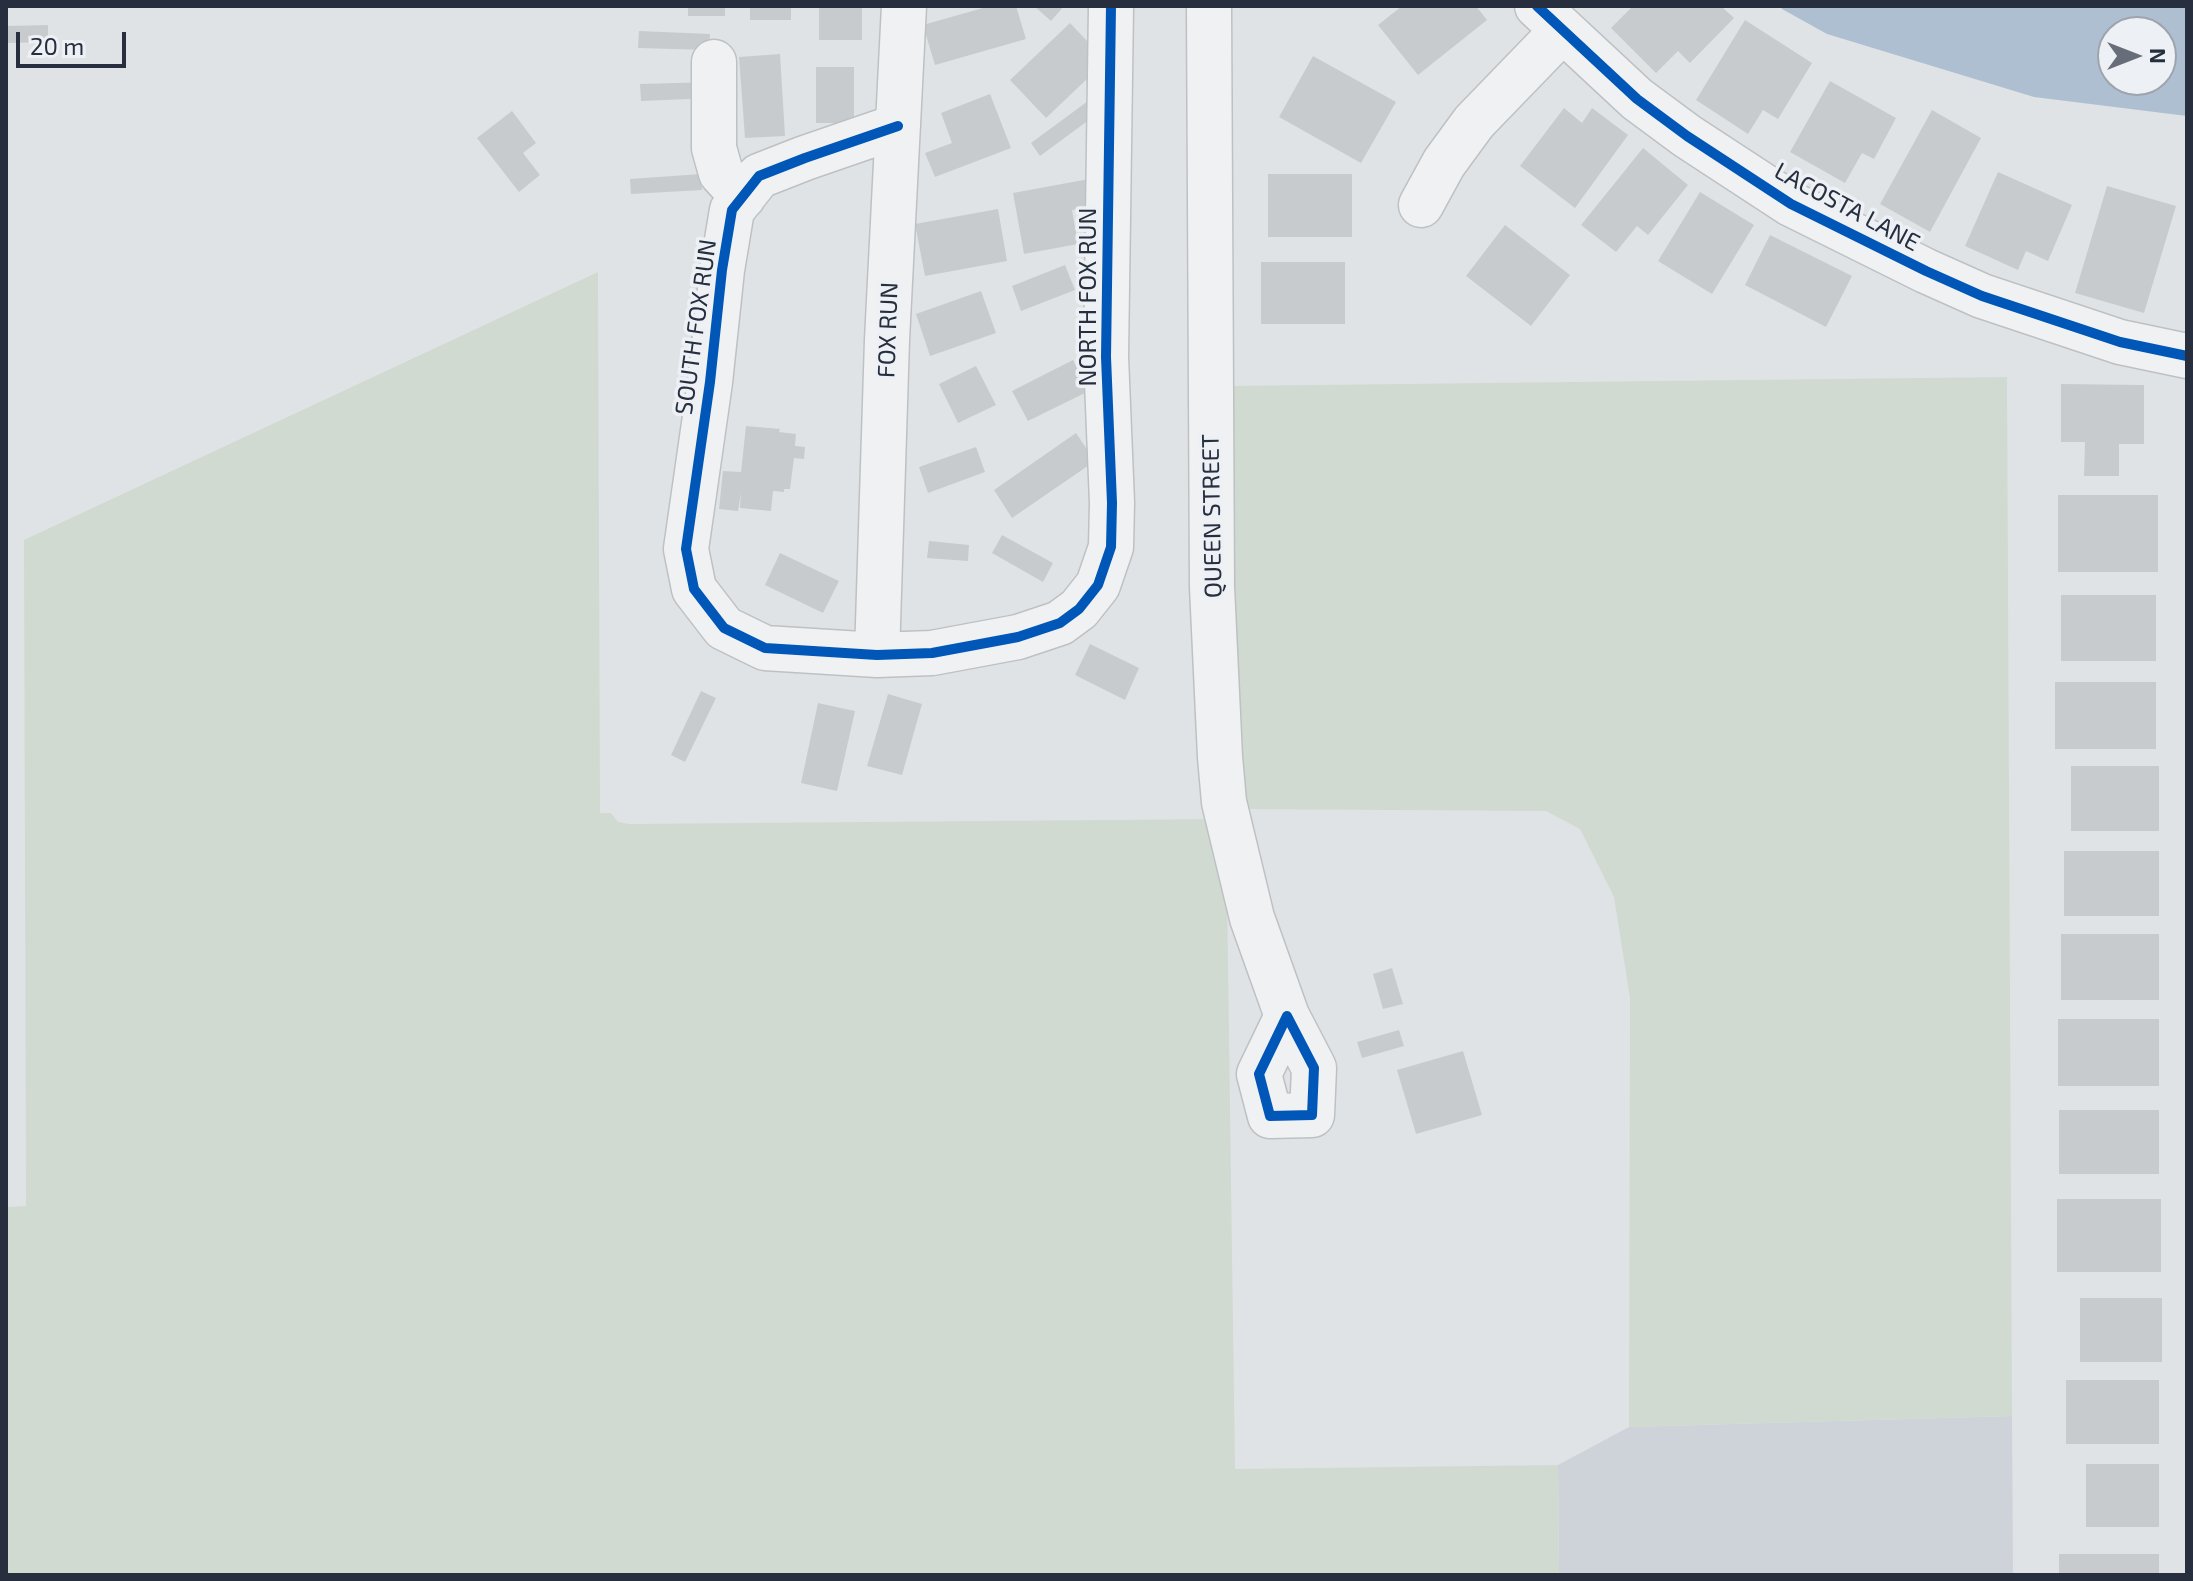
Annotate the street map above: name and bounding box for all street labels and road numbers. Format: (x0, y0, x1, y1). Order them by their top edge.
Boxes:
street label: LACOSTA LANE (1769, 157, 1925, 257)
street label: NORTH FOX RUN (1074, 208, 1102, 386)
street label: SOUTH FOX RUN (669, 237, 723, 417)
street label: FOX RUN (872, 281, 904, 379)
street label: QUEEN STREET (1196, 434, 1228, 598)

